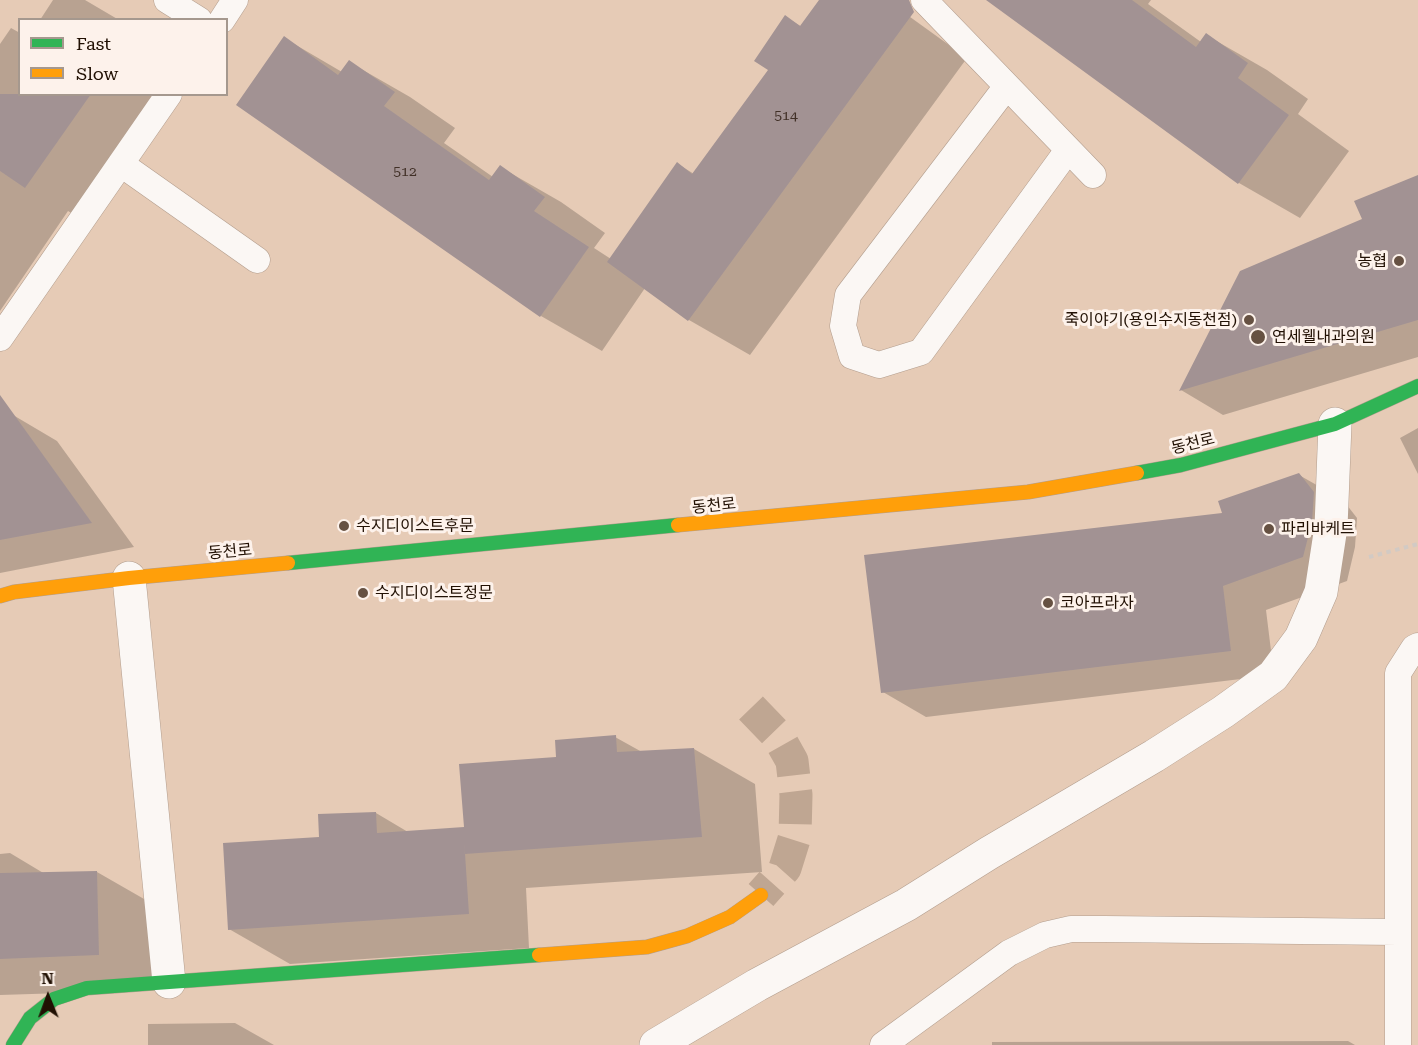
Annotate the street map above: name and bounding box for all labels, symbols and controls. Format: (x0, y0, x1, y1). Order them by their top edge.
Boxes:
legend (18, 18, 228, 96)
text: Fast (76, 33, 111, 54)
text: Slow (76, 63, 118, 84)
house number: 514 (774, 108, 798, 124)
house number: 512 (393, 164, 417, 180)
place label: 농협 (1358, 251, 1387, 271)
marker: 농협 (1392, 254, 1406, 268)
place label: 죽이야기(용인수지동천점) (1065, 310, 1237, 330)
marker: 죽이야기(용인수지동천점) (1242, 313, 1256, 327)
place label: 연세웰내과의원 (1272, 327, 1375, 347)
marker: 연세웰내과의원 (1249, 328, 1267, 346)
street label: 동천로 (1169, 429, 1217, 459)
street label: 동천로 (691, 494, 737, 518)
place label: 수지디이스트후문 (356, 516, 474, 536)
marker: 수지디이스트후문 (337, 519, 351, 533)
place label: 파리바케트 (1281, 519, 1355, 539)
marker: 파리바케트 (1262, 522, 1276, 536)
street label: 동천로 (207, 541, 253, 563)
place label: 수지디이스트정문 (375, 583, 493, 603)
marker: 수지디이스트정문 (356, 586, 370, 600)
place label: 코아프라자 (1060, 593, 1134, 613)
marker: 코아프라자 (1041, 596, 1055, 610)
north arrow (18, 967, 78, 1027)
text: N (41, 969, 54, 988)

